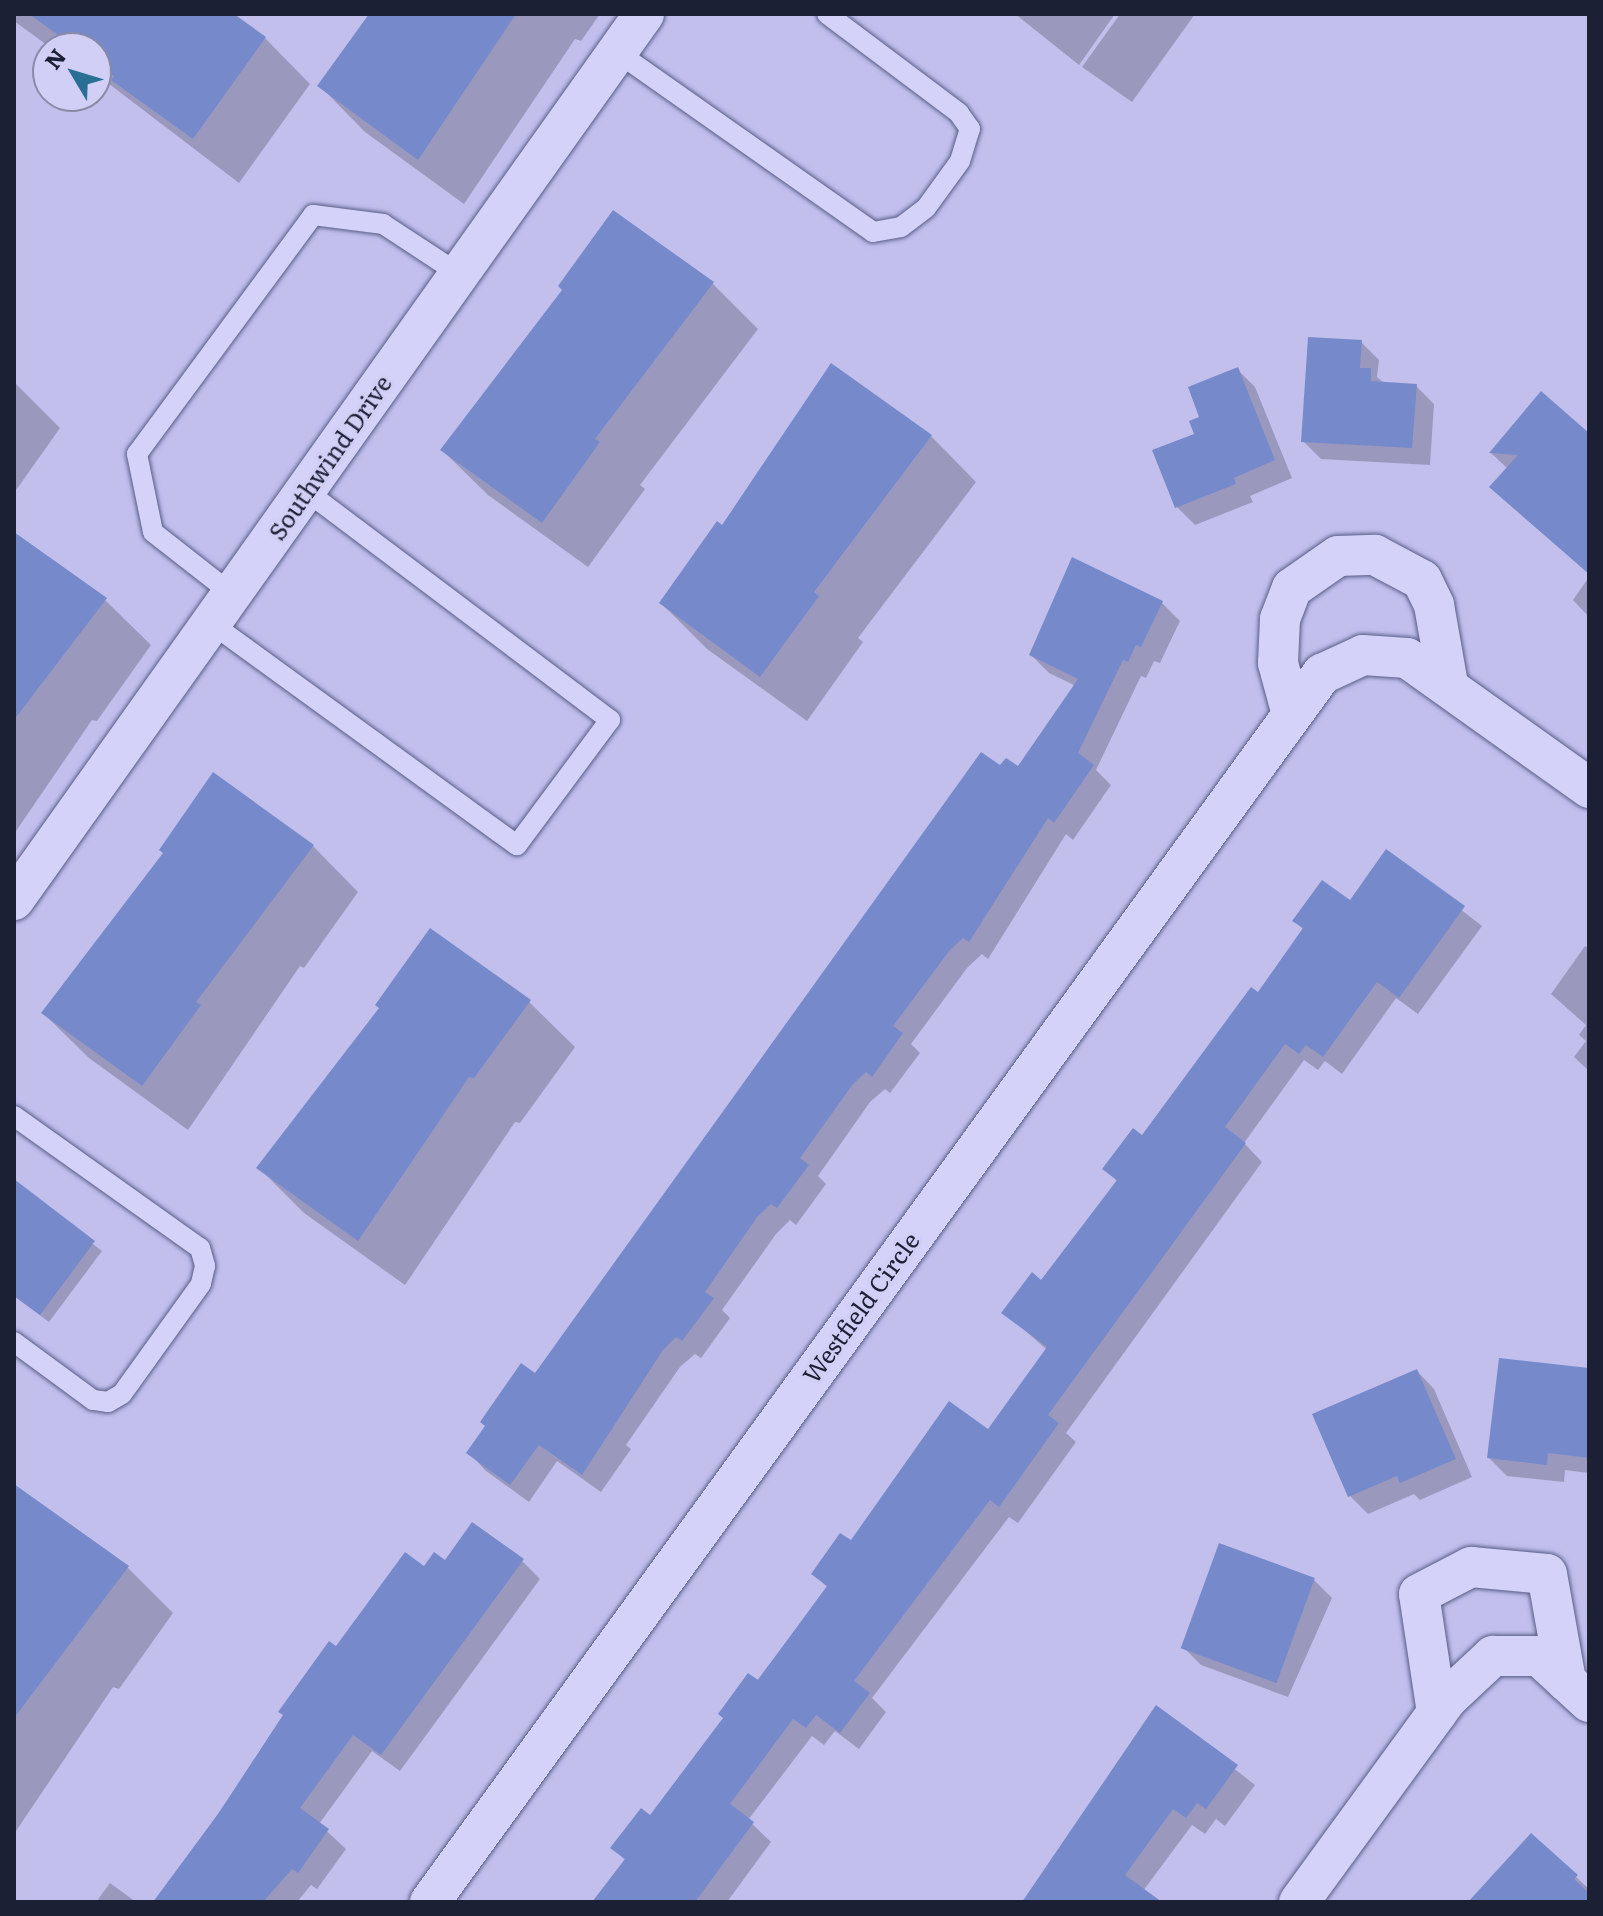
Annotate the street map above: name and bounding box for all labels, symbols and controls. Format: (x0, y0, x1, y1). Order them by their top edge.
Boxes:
north arrow (32, 32, 112, 112)
text: N (36, 41, 73, 76)
street label: Southwind Drive (261, 369, 397, 545)
street label: Westfield Circle (796, 1226, 924, 1388)

